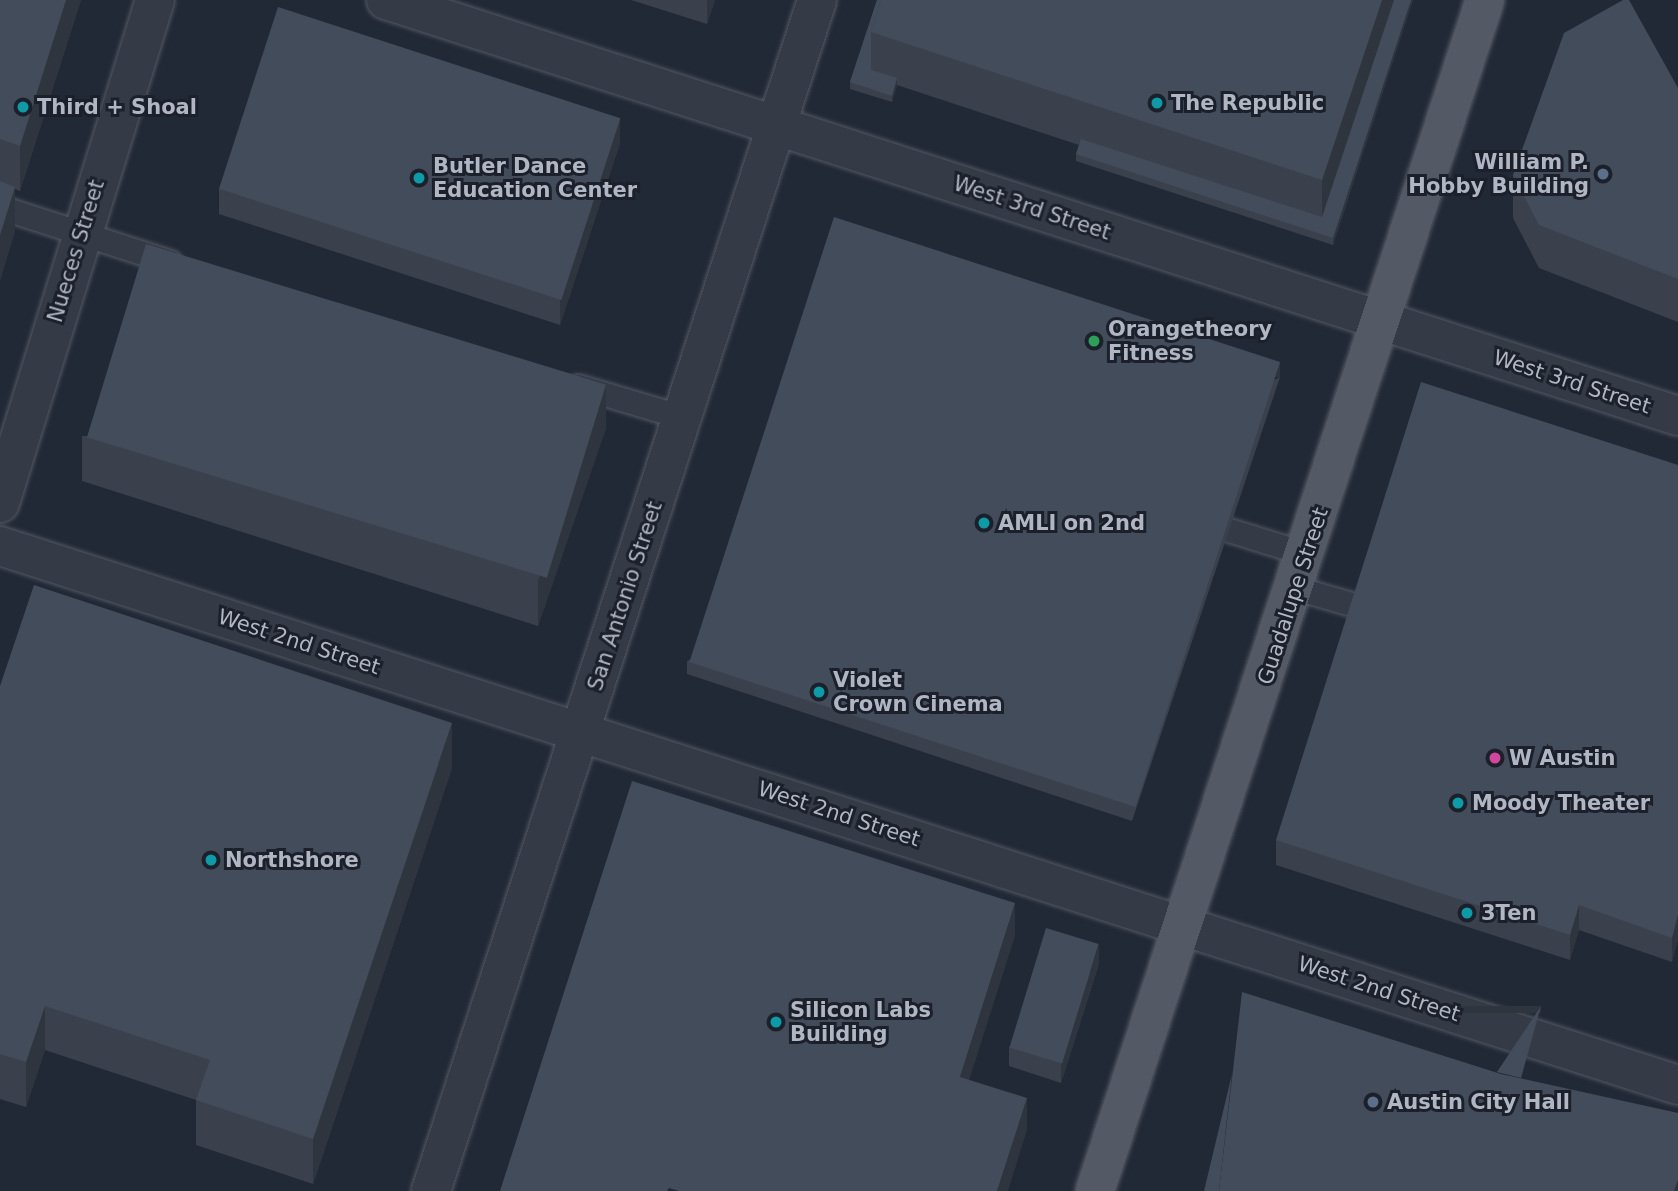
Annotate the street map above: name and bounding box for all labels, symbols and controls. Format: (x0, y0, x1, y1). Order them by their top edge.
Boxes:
place label: The Republic (1171, 90, 1324, 116)
place label: Third + Shoal (37, 94, 197, 120)
marker: The Republic (1149, 95, 1165, 111)
marker: Third + Shoal (15, 99, 31, 115)
place label: William P. Hobby Building (1408, 149, 1589, 199)
place label: Butler Dance Education Center (433, 153, 637, 203)
marker: William P. Hobby Building (1595, 166, 1611, 182)
marker: Butler Dance Education Center (411, 170, 427, 186)
street label: West 3rd Street (950, 171, 1114, 245)
street label: Nueces Street (42, 177, 110, 325)
place label: Orangetheory Fitness (1108, 316, 1272, 366)
marker: Orangetheory Fitness (1086, 333, 1102, 349)
street label: West 3rd Street (1490, 345, 1654, 419)
street label: San Antonio Street (583, 498, 667, 694)
street label: Guadalupe Street (1253, 504, 1333, 688)
place label: AMLI on 2nd (998, 510, 1145, 536)
marker: AMLI on 2nd (976, 515, 992, 531)
street label: West 2nd Street (215, 604, 383, 680)
place label: Violet Crown Cinema (833, 667, 1003, 717)
marker: Violet Crown Cinema (811, 684, 827, 700)
place label: W Austin (1509, 745, 1615, 771)
marker: W Austin (1487, 750, 1503, 766)
street label: West 2nd Street (755, 776, 923, 852)
place label: Moody Theater (1472, 790, 1650, 816)
marker: Moody Theater (1450, 795, 1466, 811)
place label: Northshore (225, 847, 359, 873)
marker: Northshore (203, 852, 219, 868)
place label: 3Ten (1481, 900, 1536, 926)
marker: 3Ten (1459, 905, 1475, 921)
street label: West 2nd Street (1295, 951, 1463, 1027)
place label: Silicon Labs Building (790, 997, 931, 1047)
marker: Silicon Labs Building (768, 1014, 784, 1030)
place label: Austin City Hall (1387, 1089, 1570, 1115)
marker: Austin City Hall (1365, 1094, 1381, 1110)

